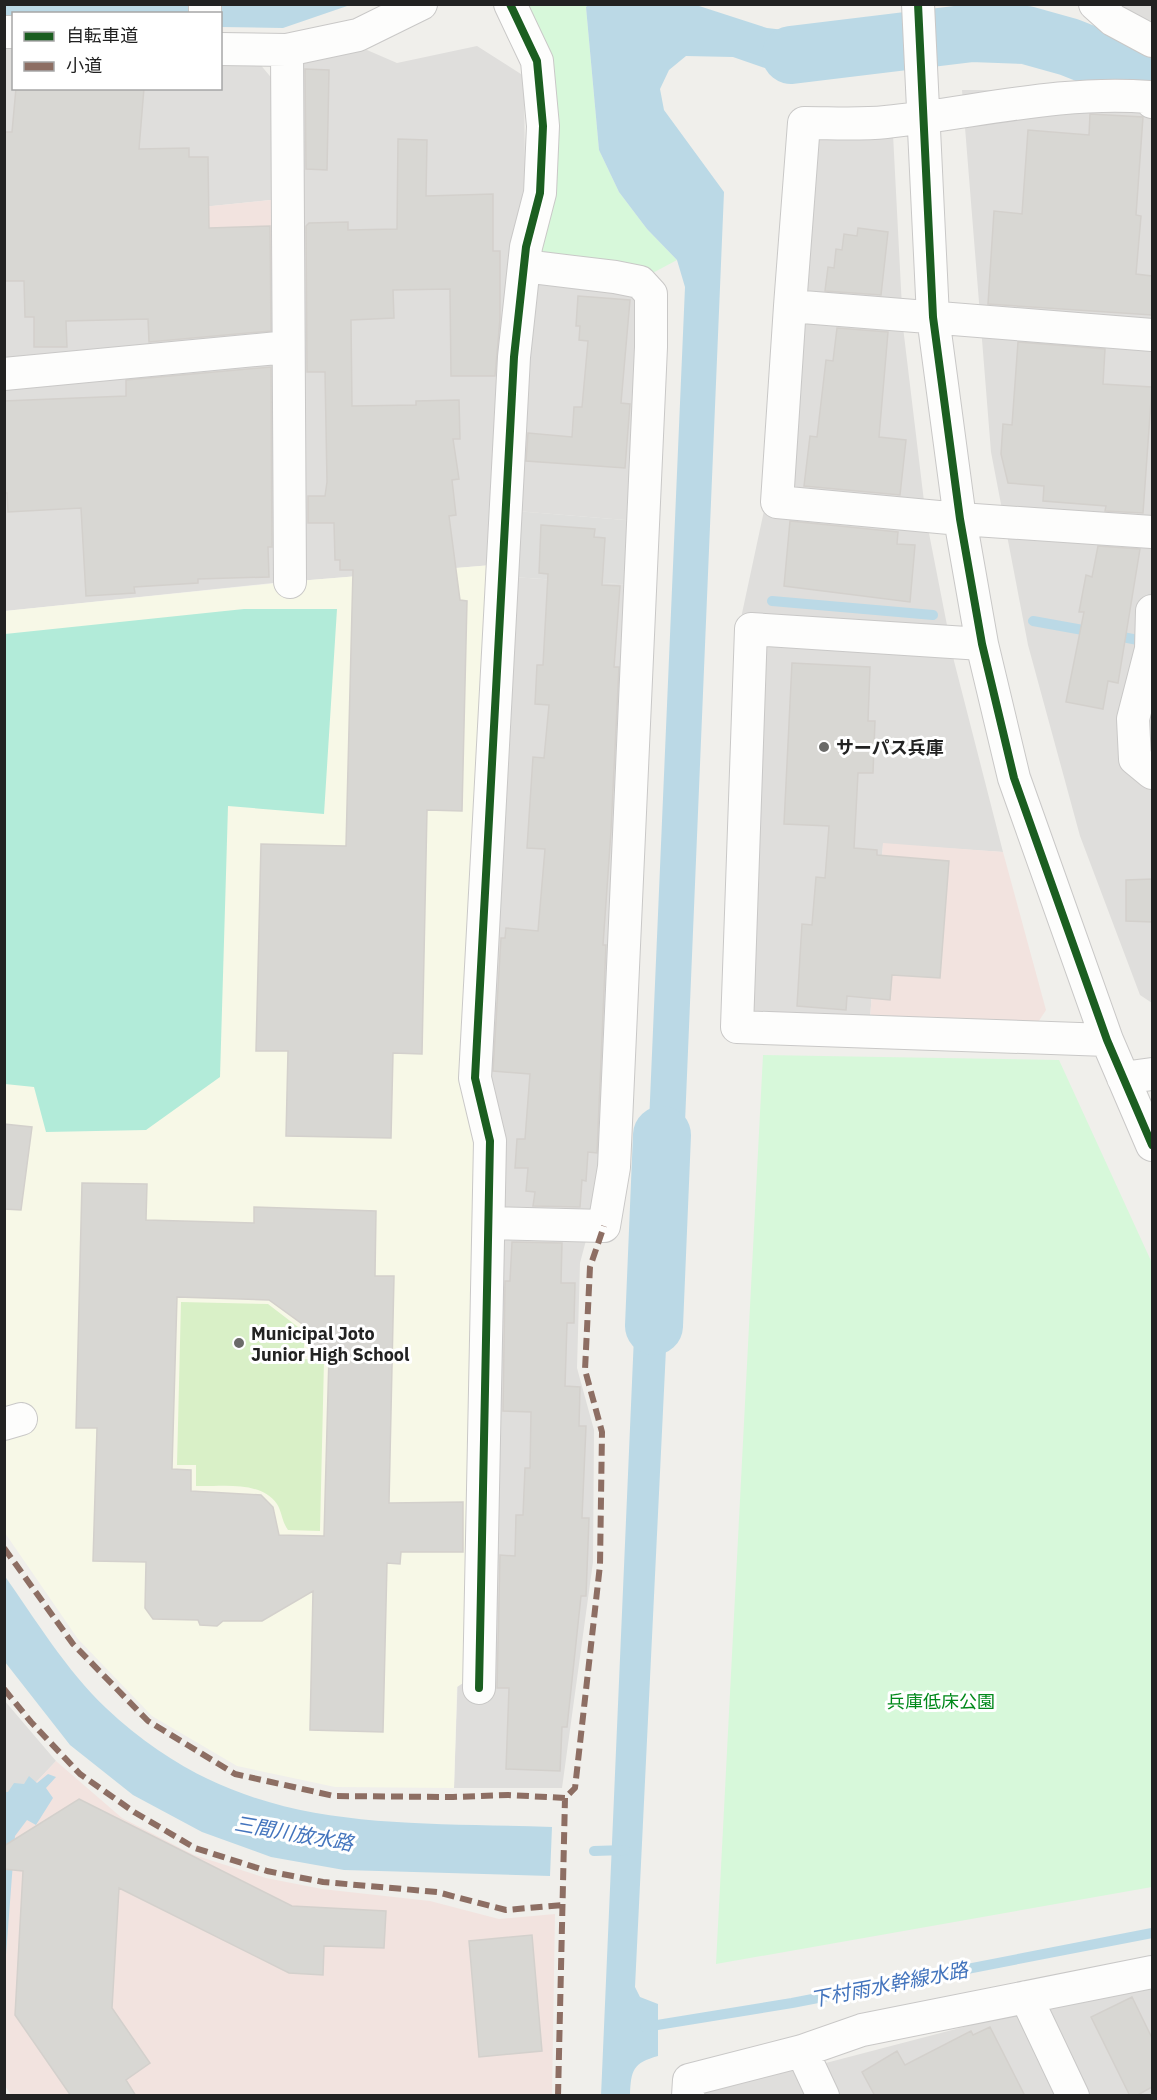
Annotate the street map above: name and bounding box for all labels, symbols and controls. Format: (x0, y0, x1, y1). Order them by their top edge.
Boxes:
legend (12, 12, 222, 90)
text: 自転車道 (66, 24, 138, 47)
text: 小道 (66, 54, 102, 77)
place label: サーパス兵庫 (836, 736, 944, 759)
marker: サーパス兵庫 (817, 740, 831, 754)
place label: Municipal Joto Junior High School (251, 1322, 410, 1366)
marker: Municipal Joto Junior High School (232, 1336, 246, 1350)
park label: 兵庫低床公園 (887, 1690, 995, 1713)
water label: 三間川放水路 (233, 1809, 357, 1857)
water label: 下村雨水幹線水路 (808, 1955, 972, 2013)

